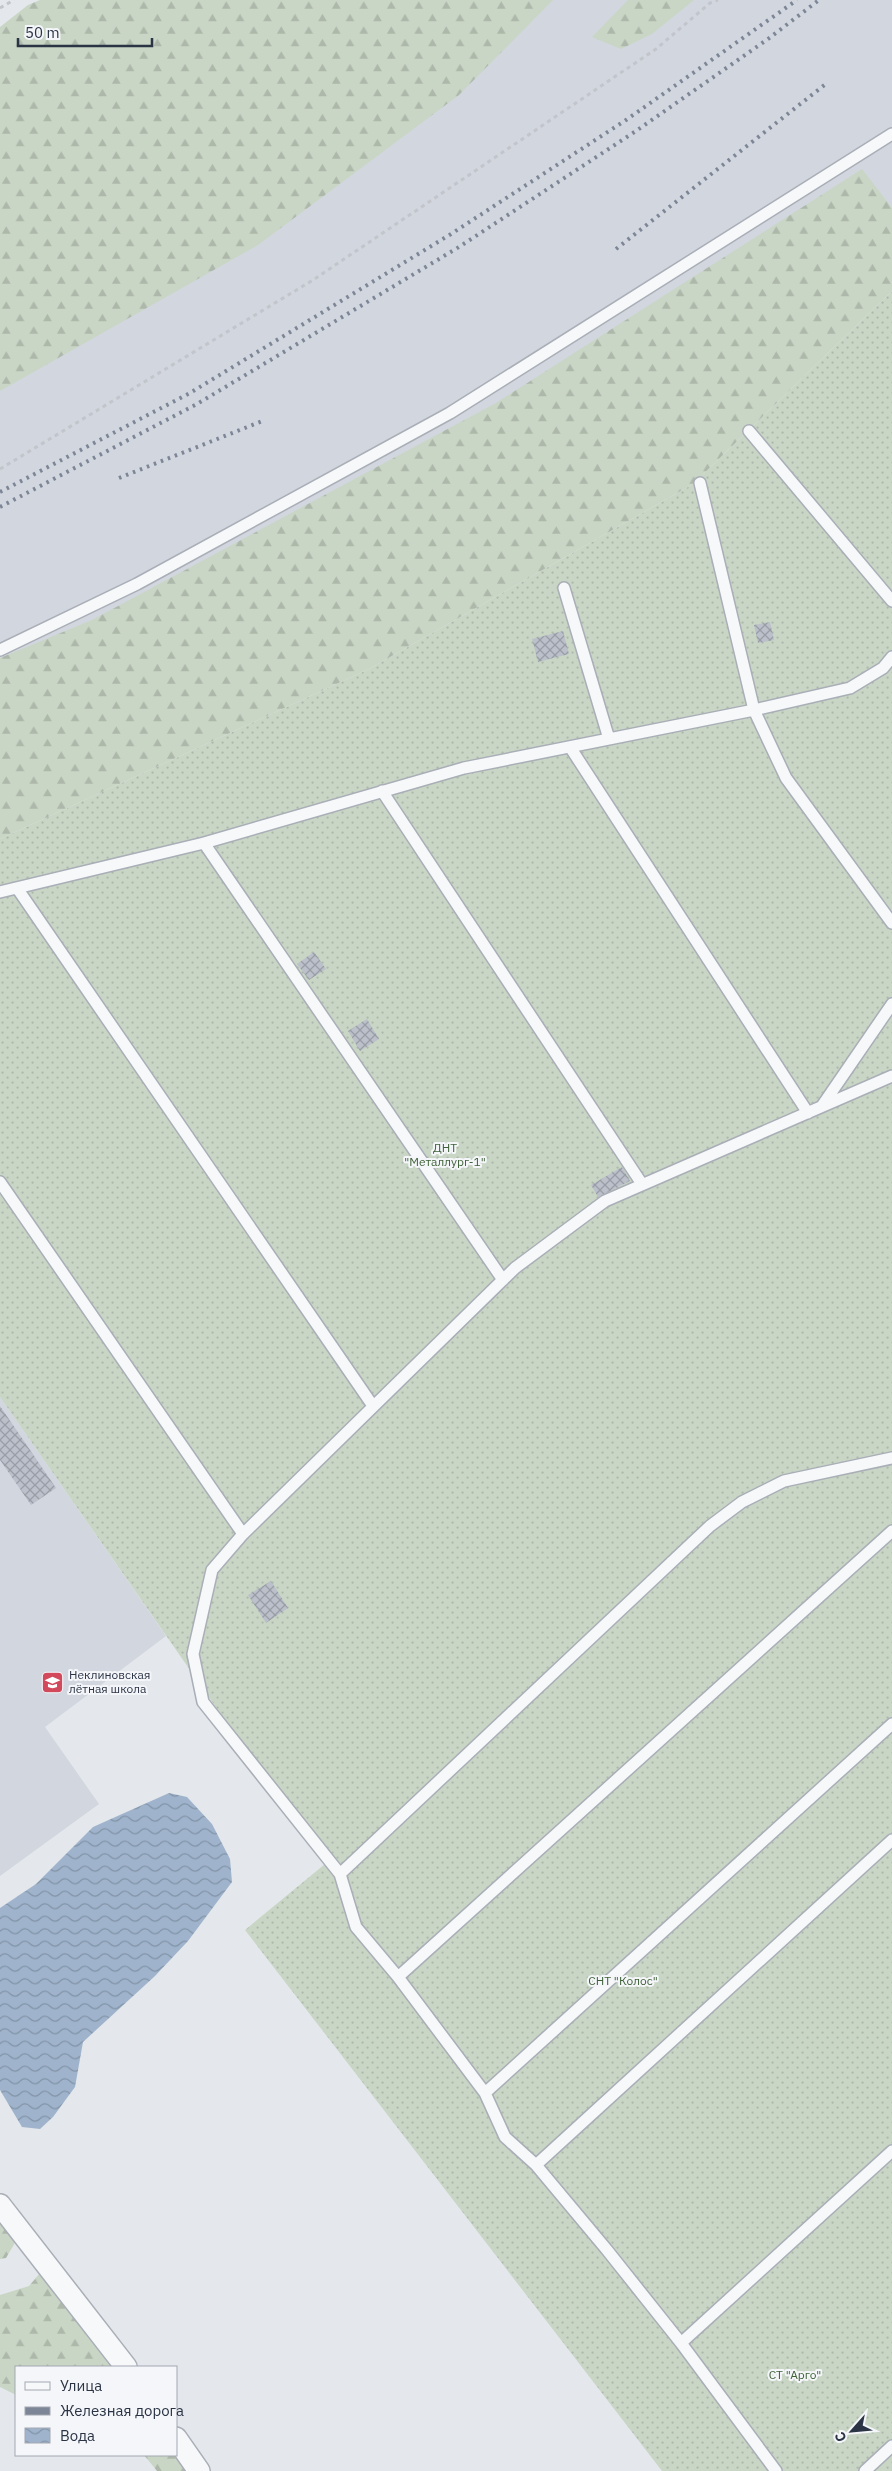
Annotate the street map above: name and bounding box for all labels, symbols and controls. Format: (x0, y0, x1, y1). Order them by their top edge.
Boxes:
scale bar (18, 15, 151, 47)
text: 50 m (25, 23, 60, 42)
park label: ДНТ "Металлург-1" (404, 1140, 486, 1169)
place label: Неклиновская лётная школа (69, 1667, 150, 1696)
school or university icon: Неклиновская лётная школа (41, 1670, 65, 1694)
park label: СНТ "Колос" (588, 1973, 658, 1988)
legend (15, 2366, 178, 2456)
park label: СТ "Арго" (769, 2367, 821, 2382)
text: Улица (60, 2376, 102, 2395)
text: Железная дорога (60, 2401, 184, 2420)
north arrow (827, 2406, 877, 2456)
text: Вода (60, 2426, 95, 2445)
text: С (830, 2429, 851, 2445)

